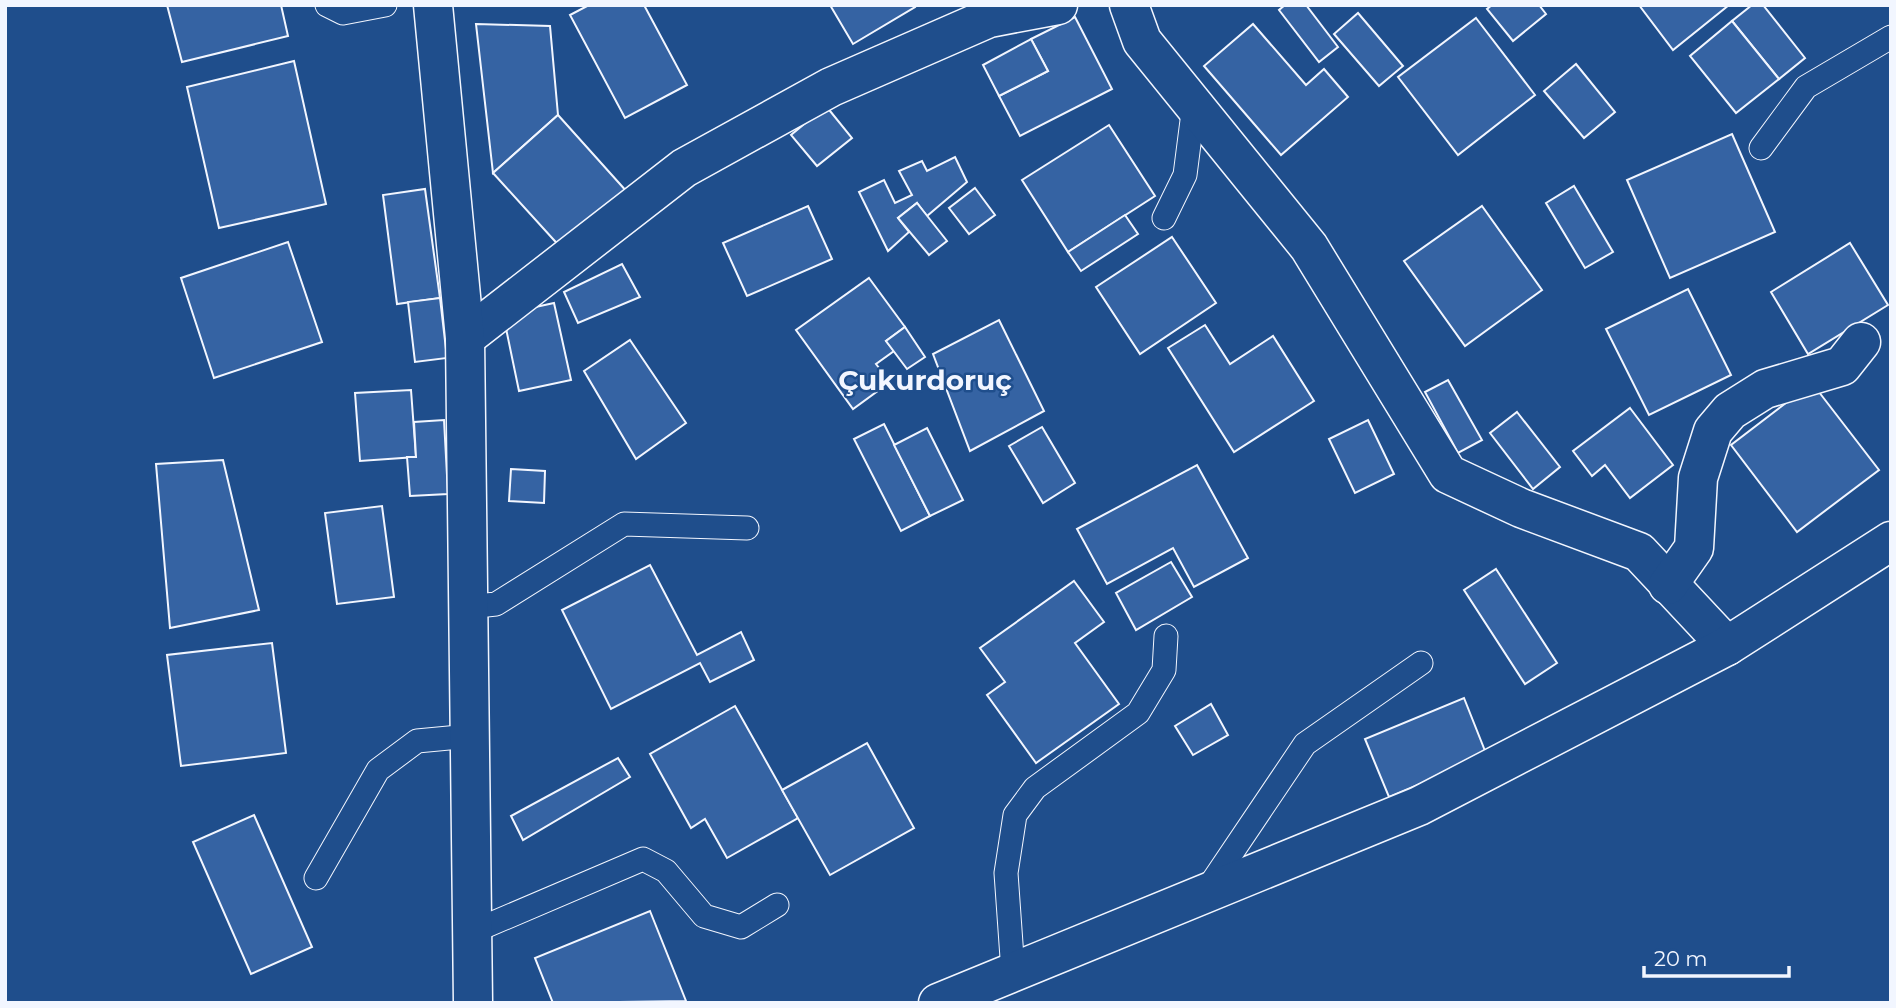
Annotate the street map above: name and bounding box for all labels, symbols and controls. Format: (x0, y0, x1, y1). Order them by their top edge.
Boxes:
district label: Çukurdoruç (838, 363, 1012, 397)
scale bar (1644, 934, 1789, 978)
text: 20 m (1654, 946, 1708, 971)

